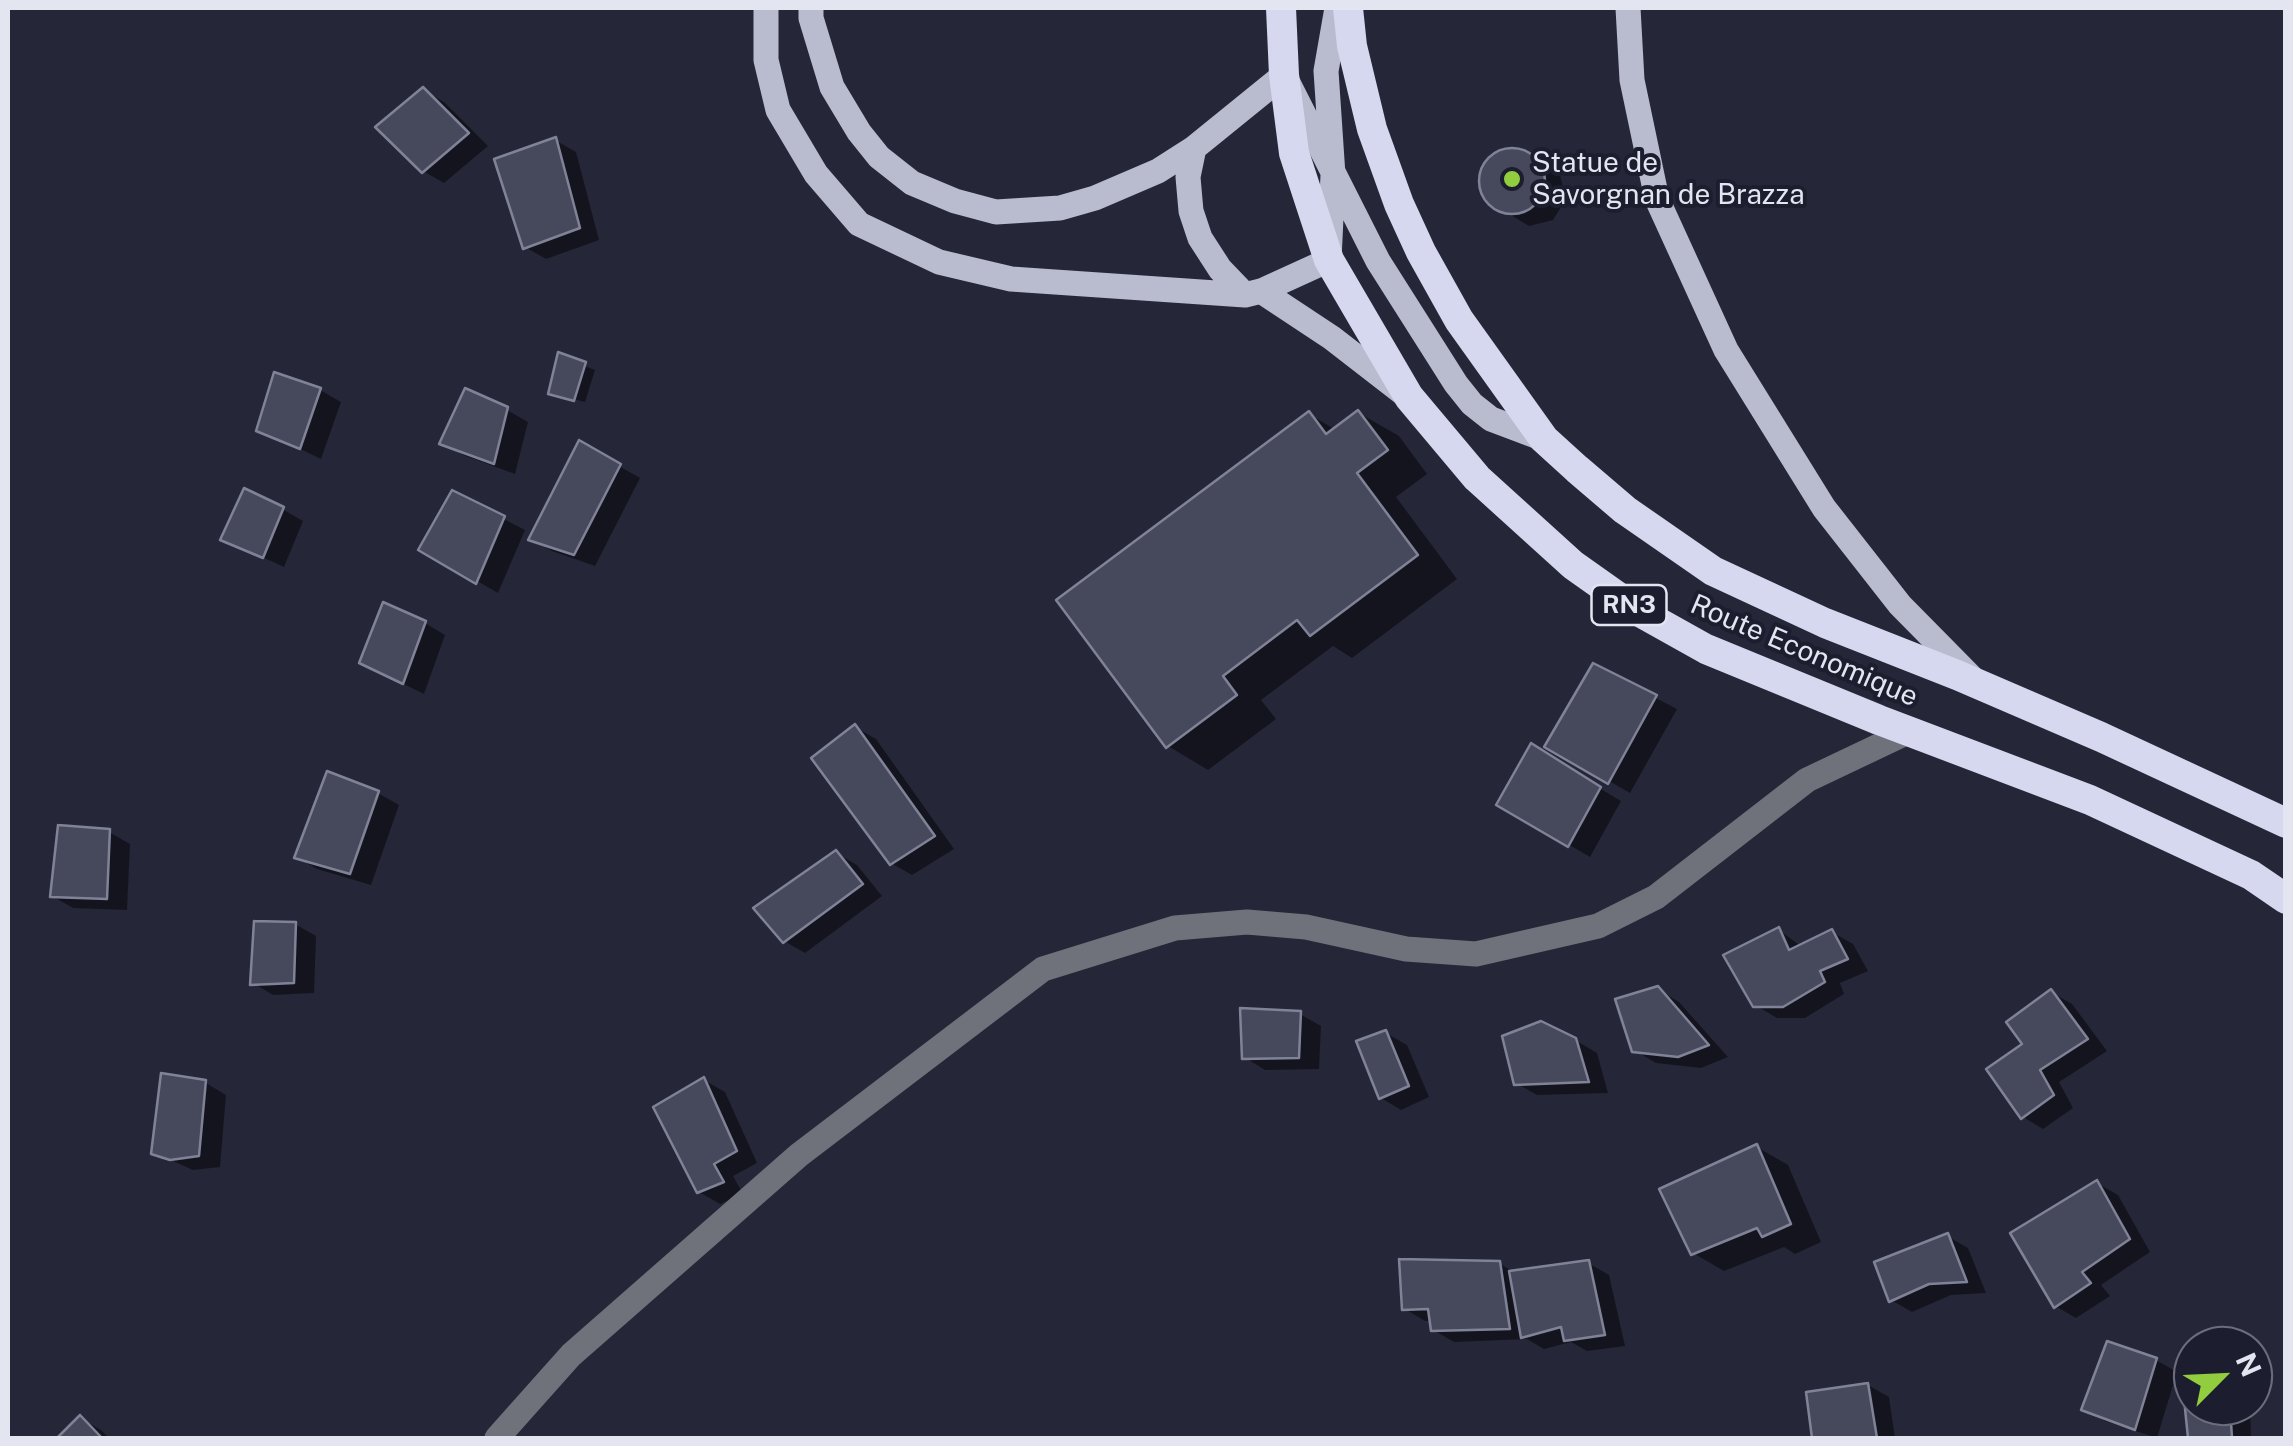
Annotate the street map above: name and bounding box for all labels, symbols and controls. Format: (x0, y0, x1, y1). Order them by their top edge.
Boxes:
place label: Statue de Savorgnan de Brazza (1532, 146, 1805, 212)
marker: Statue de Savorgnan de Brazza (1501, 168, 1523, 190)
road number: RN3 (1592, 585, 1666, 625)
street label: Route Economique (1685, 588, 1923, 714)
north arrow (2173, 1326, 2273, 1426)
text: N (2230, 1348, 2269, 1381)

